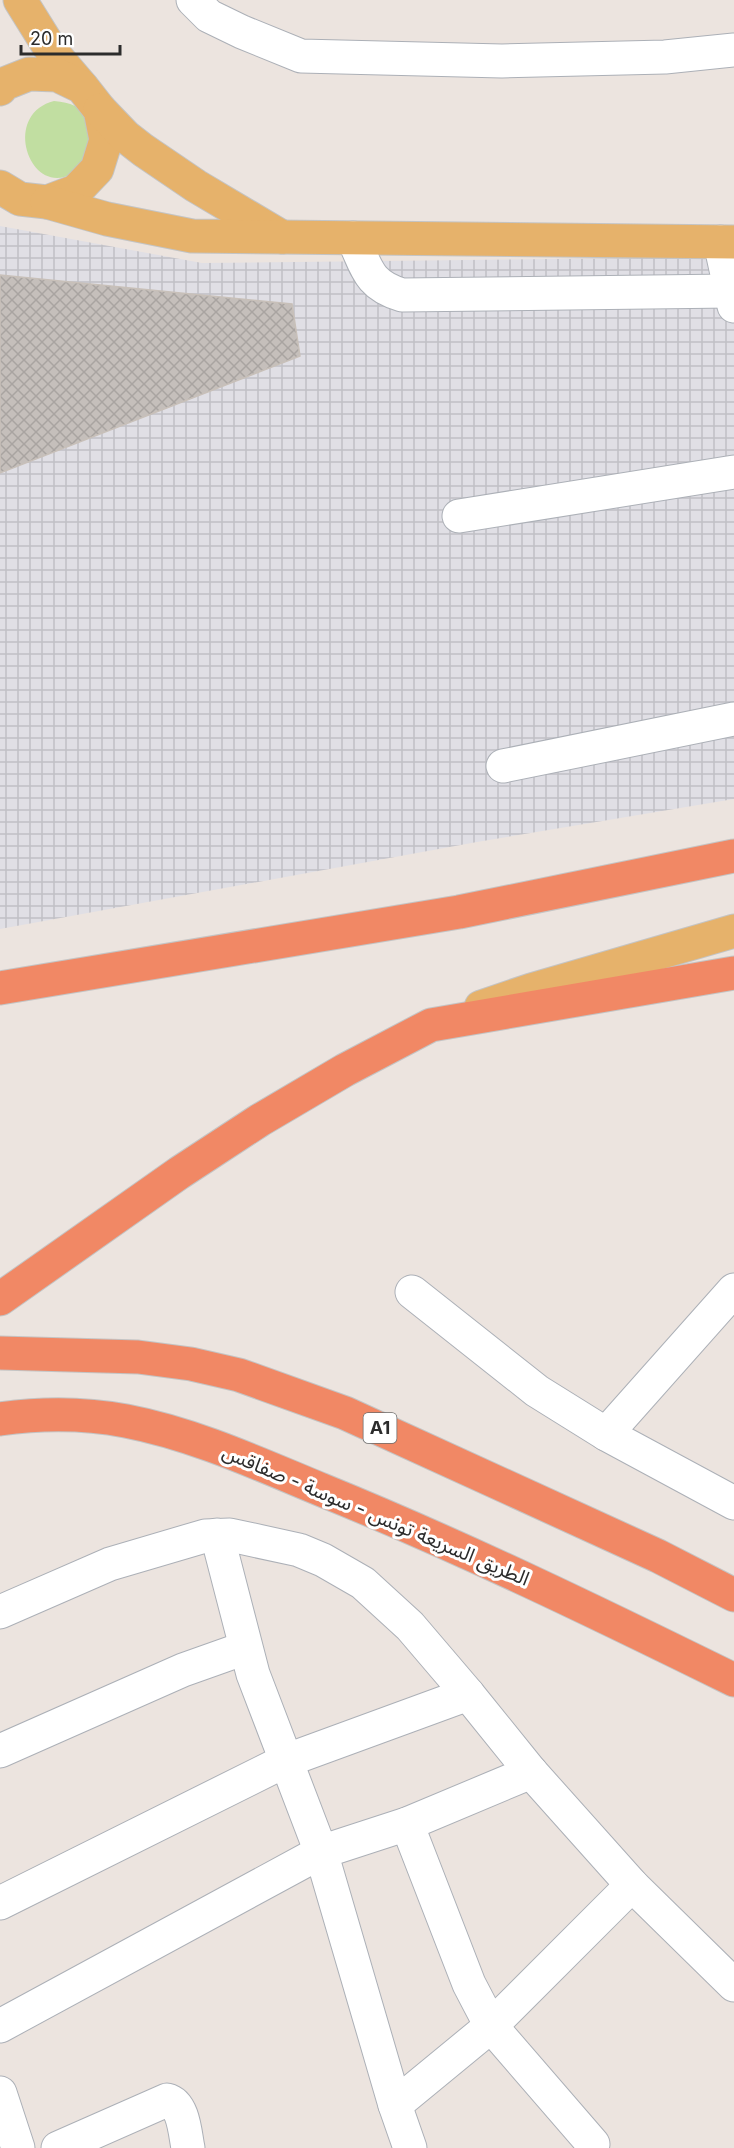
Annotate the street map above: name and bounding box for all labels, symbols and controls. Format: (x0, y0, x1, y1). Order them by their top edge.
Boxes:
scale bar (21, 18, 120, 56)
text: 20 m (30, 28, 73, 49)
road number: A1 (364, 1413, 397, 1443)
street label: الطريق السريعة تونس - سوسة - صفاقس (219, 1439, 533, 1592)

